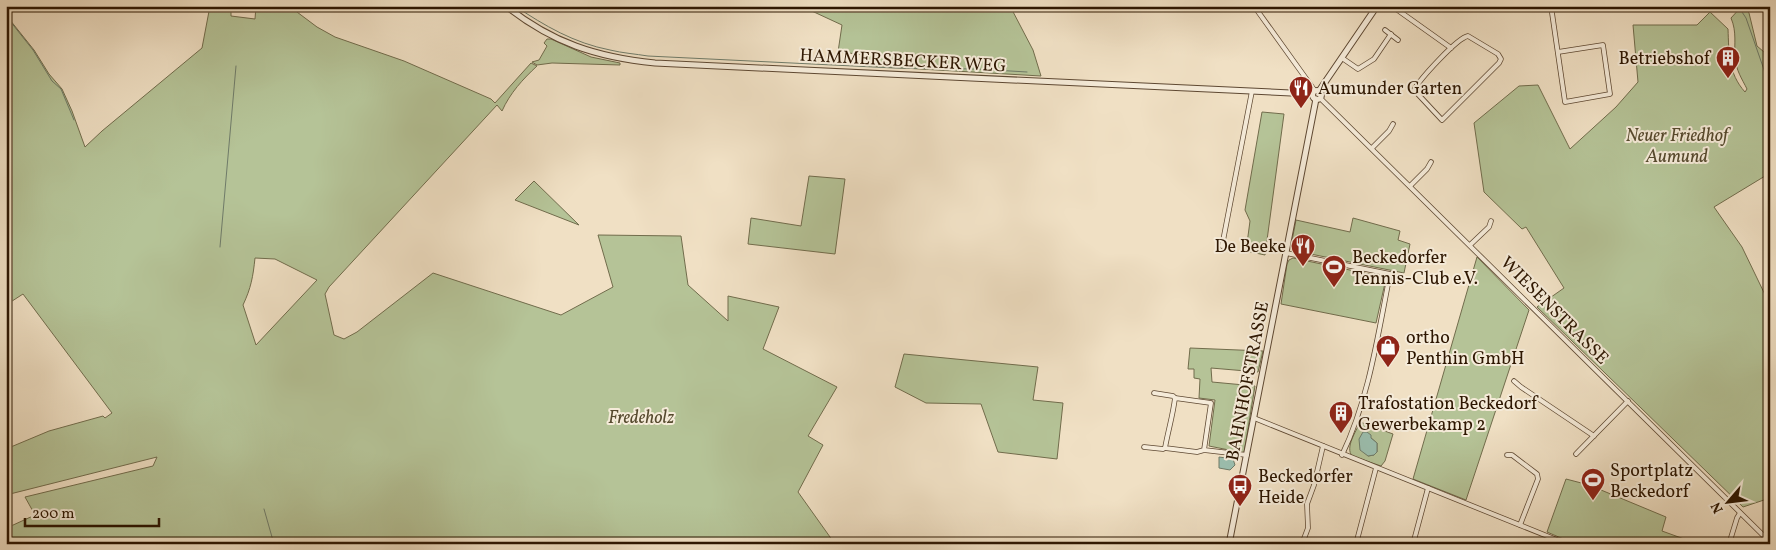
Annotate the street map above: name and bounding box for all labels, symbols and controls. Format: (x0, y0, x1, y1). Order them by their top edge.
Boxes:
street label: HAMMERSBECKER WEG (799, 44, 1007, 79)
building icon: Betriebshof (1715, 45, 1741, 79)
place label: Betriebshof (1618, 47, 1712, 72)
restaurant icon: Aumunder Garten (1288, 75, 1314, 109)
place label: Aumunder Garten (1318, 77, 1462, 102)
park label: Neuer Friedhof Aumund (1626, 124, 1732, 170)
restaurant icon: De Beeke (1290, 233, 1316, 267)
place label: De Beeke (1214, 235, 1286, 260)
place label: Beckedorfer Tennis-Club e.V. (1352, 246, 1478, 292)
street label: WIESENSTRASSE (1494, 251, 1614, 371)
sports icon: Beckedorfer Tennis-Club e.V. (1321, 254, 1347, 288)
street label: BAHNHOFSTRASSE (1221, 299, 1276, 463)
place label: ortho Penthin GmbH (1406, 326, 1525, 372)
shop icon: ortho Penthin GmbH (1375, 334, 1401, 368)
place label: Trafostation Beckedorf Gewerbekamp 2 (1358, 392, 1539, 438)
building icon: Trafostation Beckedorf Gewerbekamp 2 (1328, 400, 1354, 434)
park label: Fredeholz (608, 406, 674, 431)
place label: Sportplatz Beckedorf (1610, 459, 1693, 505)
place label: Beckedorfer Heide (1258, 465, 1353, 511)
sports icon: Sportplatz Beckedorf (1580, 467, 1606, 501)
bus stop icon: Beckedorfer Heide (1227, 473, 1253, 507)
north arrow (1704, 478, 1754, 528)
scale bar (25, 495, 159, 527)
text: N (1707, 498, 1729, 516)
text: 200 m (32, 504, 75, 525)

